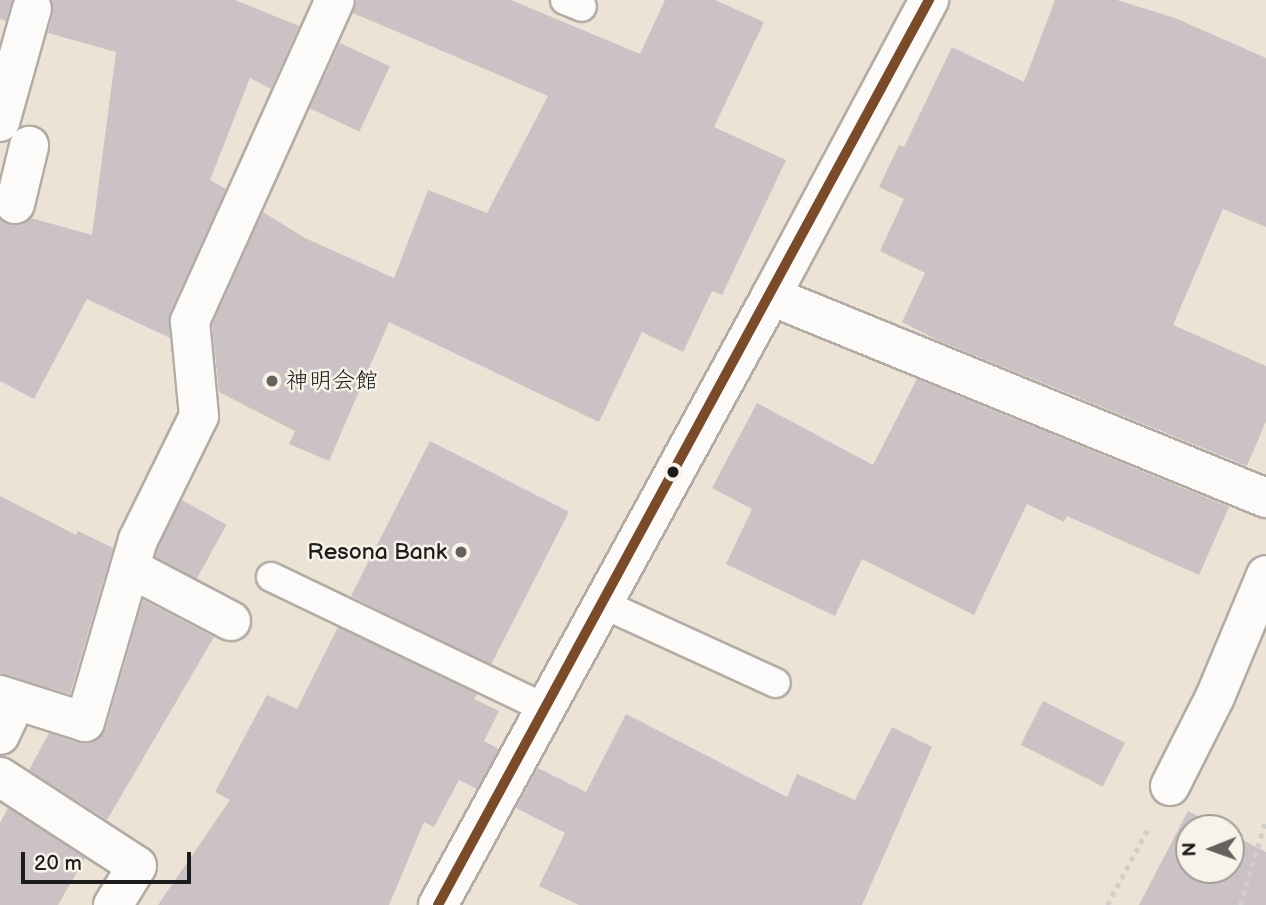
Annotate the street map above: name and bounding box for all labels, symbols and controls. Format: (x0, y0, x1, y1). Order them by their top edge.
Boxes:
place label: 神明会館 (286, 367, 378, 395)
marker: 神明会館 (264, 373, 280, 389)
unlabelled marker (666, 465, 680, 479)
place label: Resona Bank (307, 538, 447, 566)
marker: Resona Bank (453, 544, 469, 560)
north arrow (1175, 814, 1245, 884)
scale bar (24, 838, 194, 882)
text: N (1179, 842, 1202, 857)
text: 20 m (34, 851, 82, 876)

